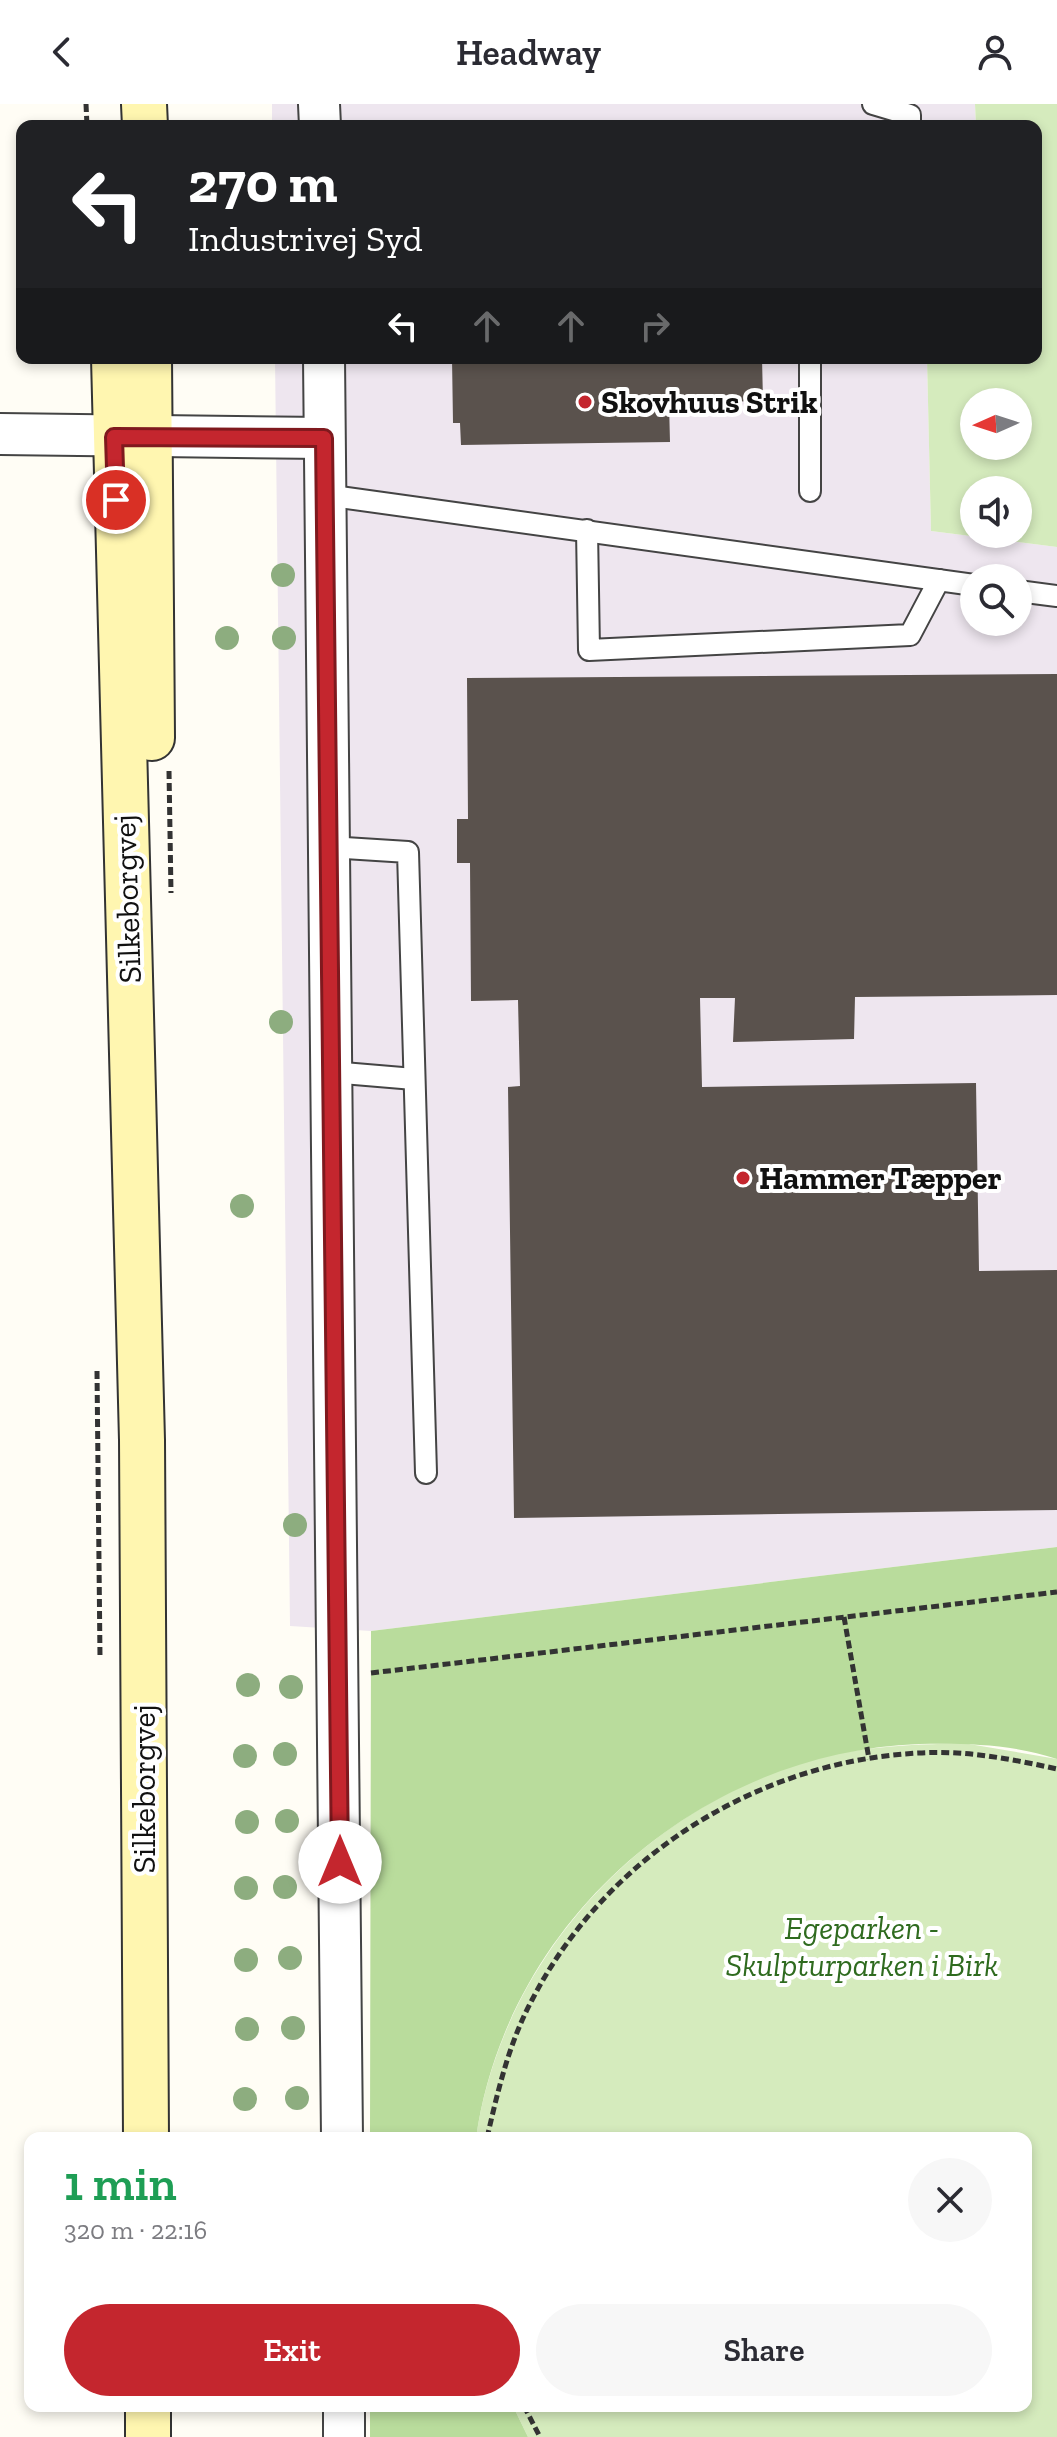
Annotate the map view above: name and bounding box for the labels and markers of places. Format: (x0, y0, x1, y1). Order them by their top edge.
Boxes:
place label: Skovhuus Strik (601, 383, 818, 421)
marker: Skovhuus Strik (576, 393, 594, 411)
pin (82, 466, 150, 534)
place label: Hammer Tæpper (759, 1159, 1002, 1197)
marker: Hammer Tæpper (734, 1169, 752, 1187)

